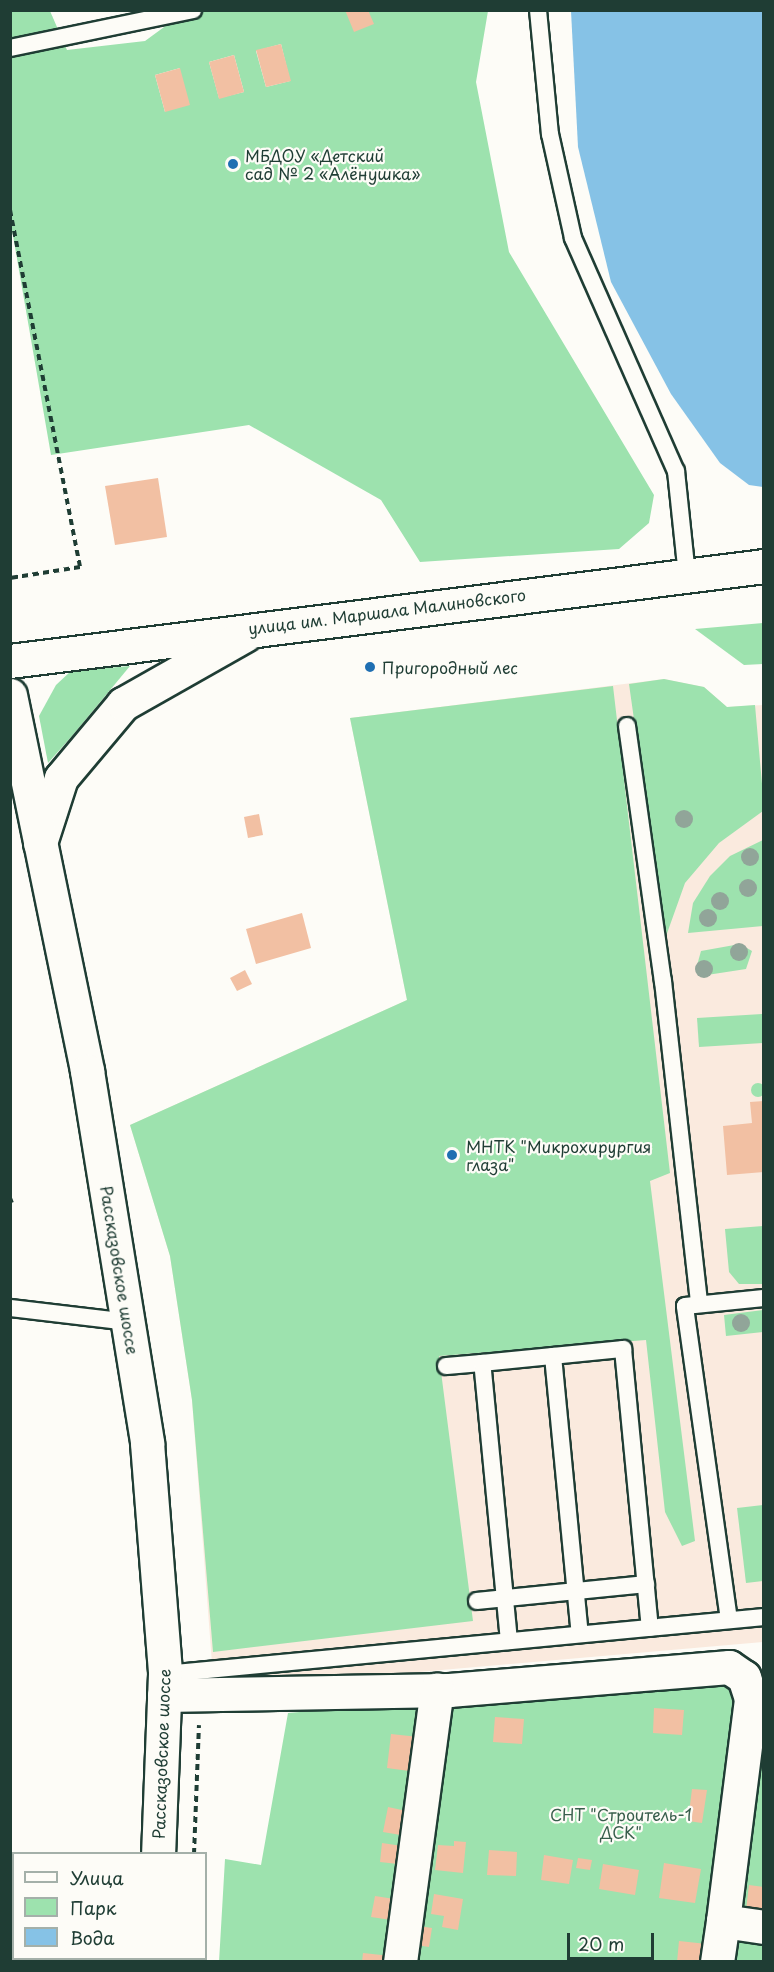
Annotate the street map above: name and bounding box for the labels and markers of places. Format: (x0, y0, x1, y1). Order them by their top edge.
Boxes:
place label: МБДОУ «Детский сад № 2 «Алёнушка» (245, 145, 421, 183)
marker: МБДОУ «Детский сад № 2 «Алёнушка» (226, 157, 240, 171)
place label: Пригородный лес (382, 657, 518, 677)
marker: Пригородный лес (363, 660, 377, 674)
place label: МНТК "Микрохирургия глаза" (466, 1136, 651, 1174)
marker: МНТК "Микрохирургия глаза" (443, 1146, 461, 1164)

